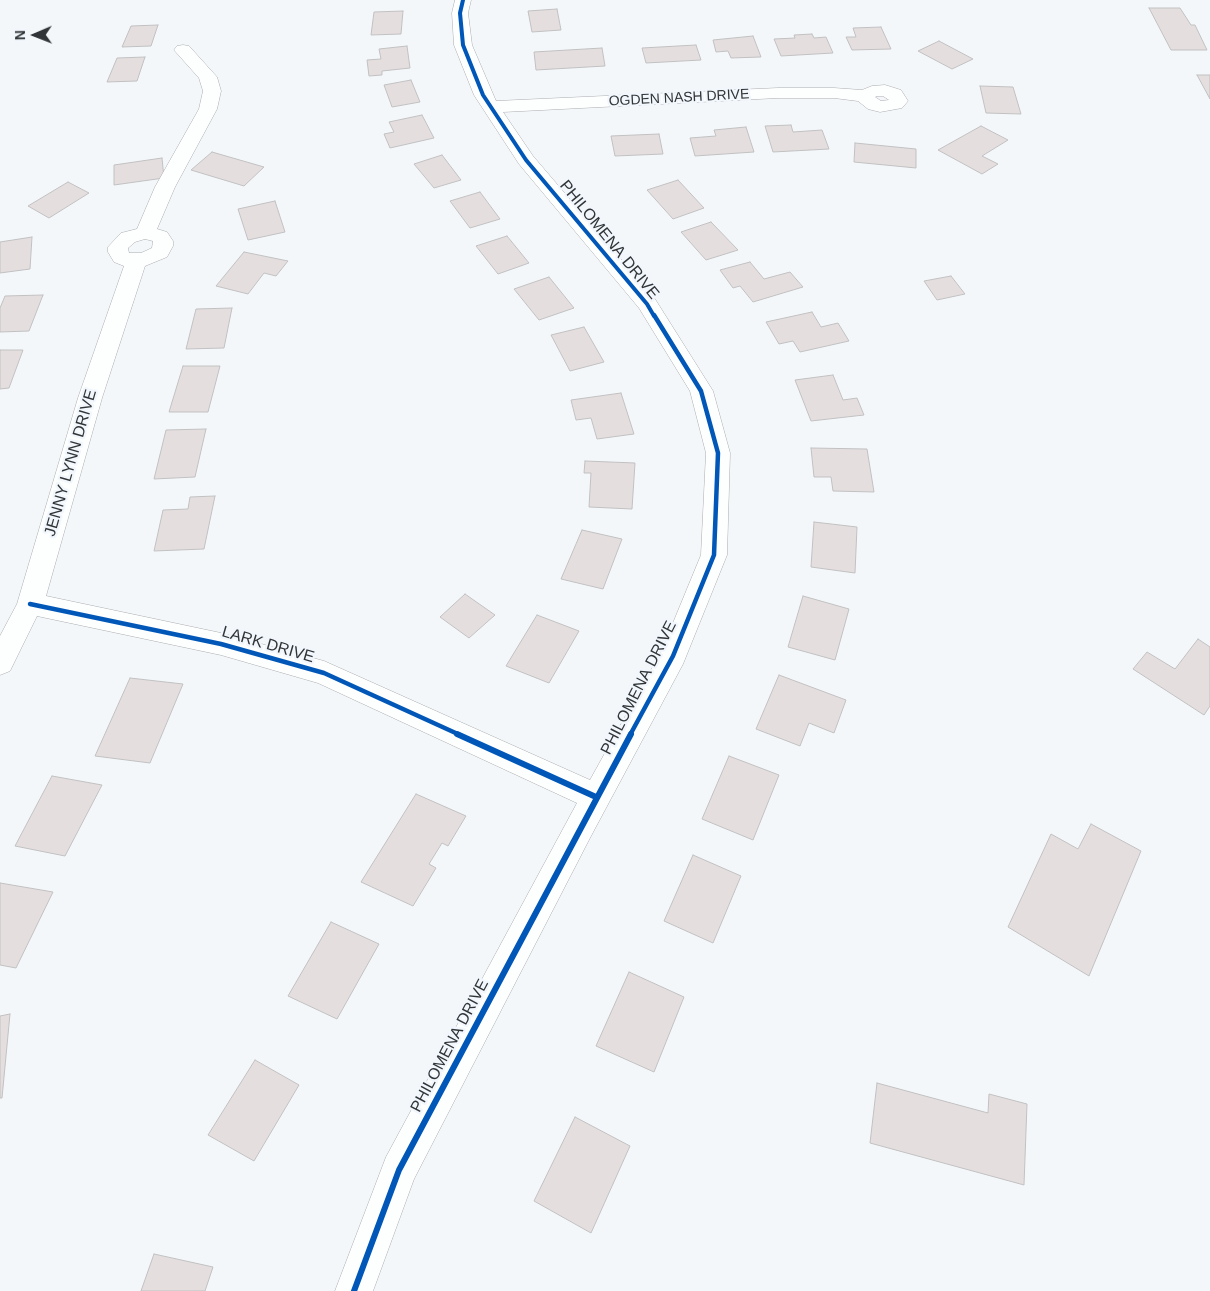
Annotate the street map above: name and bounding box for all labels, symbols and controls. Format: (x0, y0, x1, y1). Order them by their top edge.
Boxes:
north arrow (10, 10, 60, 60)
text: N (12, 30, 28, 40)
street label: OGDEN NASH DRIVE (608, 86, 750, 110)
street label: PHILOMENA DRIVE (555, 177, 663, 303)
street label: JENNY LYNN DRIVE (41, 387, 101, 539)
street label: PHILOMENA DRIVE (597, 618, 681, 758)
street label: LARK DRIVE (220, 623, 316, 667)
street label: PHILOMENA DRIVE (407, 976, 493, 1116)

